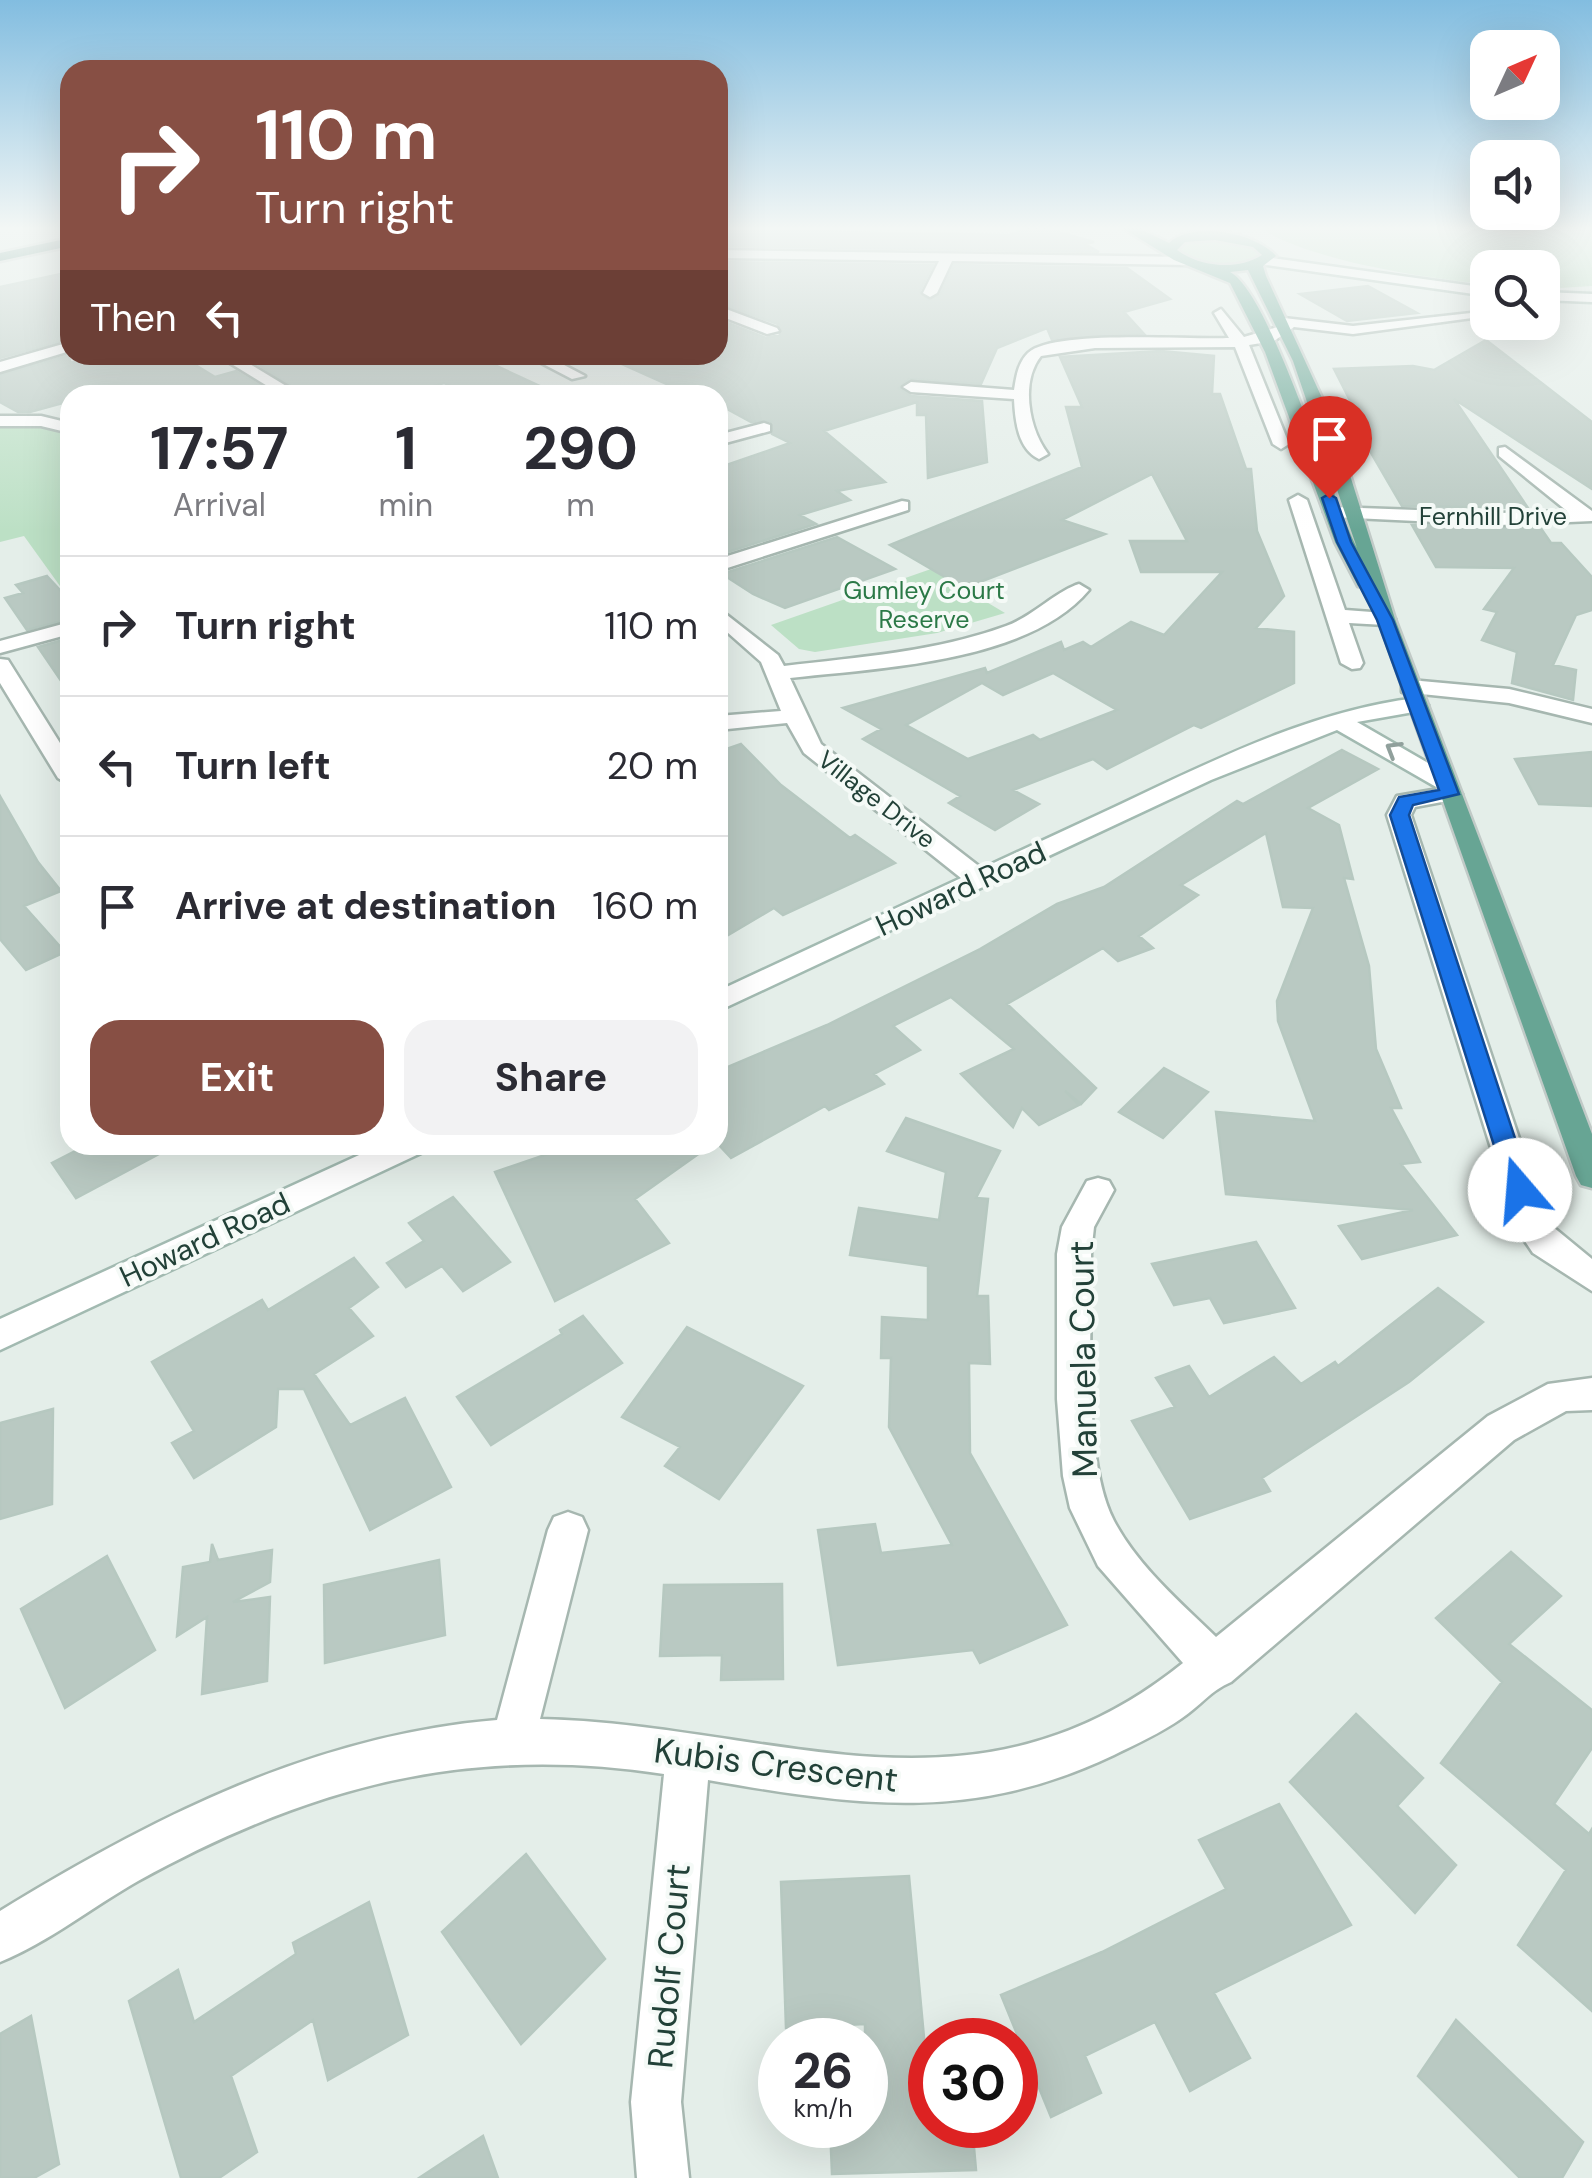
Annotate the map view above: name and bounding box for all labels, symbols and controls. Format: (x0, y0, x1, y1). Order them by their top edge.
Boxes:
north arrow (1470, 30, 1560, 120)
map controls (1470, 30, 1560, 340)
text: 110 m (255, 90, 438, 181)
icon: right (90, 100, 220, 230)
button: sound (1470, 140, 1560, 230)
text: Turn right (255, 178, 454, 237)
button: search (1470, 250, 1560, 340)
icon: left (197, 290, 252, 345)
text: Then (90, 293, 177, 343)
pin (1287, 396, 1372, 499)
text: 17:57 (150, 409, 288, 488)
text: 1 (395, 409, 417, 488)
text: 290 (523, 409, 638, 488)
icon: arrive (1302, 411, 1357, 466)
text: Arrival (173, 484, 266, 526)
text: min (379, 484, 433, 526)
text: m (566, 484, 595, 526)
street label: Fernhill Drive (1419, 500, 1567, 533)
park label: Gumley Court Reserve (843, 574, 1005, 636)
icon: right (90, 599, 145, 654)
text: Turn right (175, 601, 356, 651)
text: 110 m (604, 601, 698, 651)
icon: left (90, 739, 145, 794)
text: Turn left (175, 741, 331, 791)
text: 20 m (607, 741, 698, 791)
one-way arrow (1386, 742, 1404, 761)
street label: Village Drive (811, 743, 942, 856)
street label: Howard Road (869, 832, 1052, 945)
icon: arrive (90, 879, 145, 934)
text: Arrive at destination (175, 881, 557, 931)
text: 160 m (592, 881, 698, 931)
button: Exit (90, 1020, 384, 1135)
button: Share (404, 1020, 698, 1135)
position arrow (1468, 1138, 1572, 1242)
street label: Howard Road (113, 1183, 296, 1296)
street label: Manuela Court (1058, 1240, 1108, 1478)
street label: Kubis Crescent (651, 1727, 901, 1803)
street label: Rudolf Court (637, 1862, 701, 2070)
speed limit sign: 30 (908, 2018, 1038, 2148)
text: 26 (793, 2038, 853, 2104)
text: km/h (793, 2092, 853, 2125)

